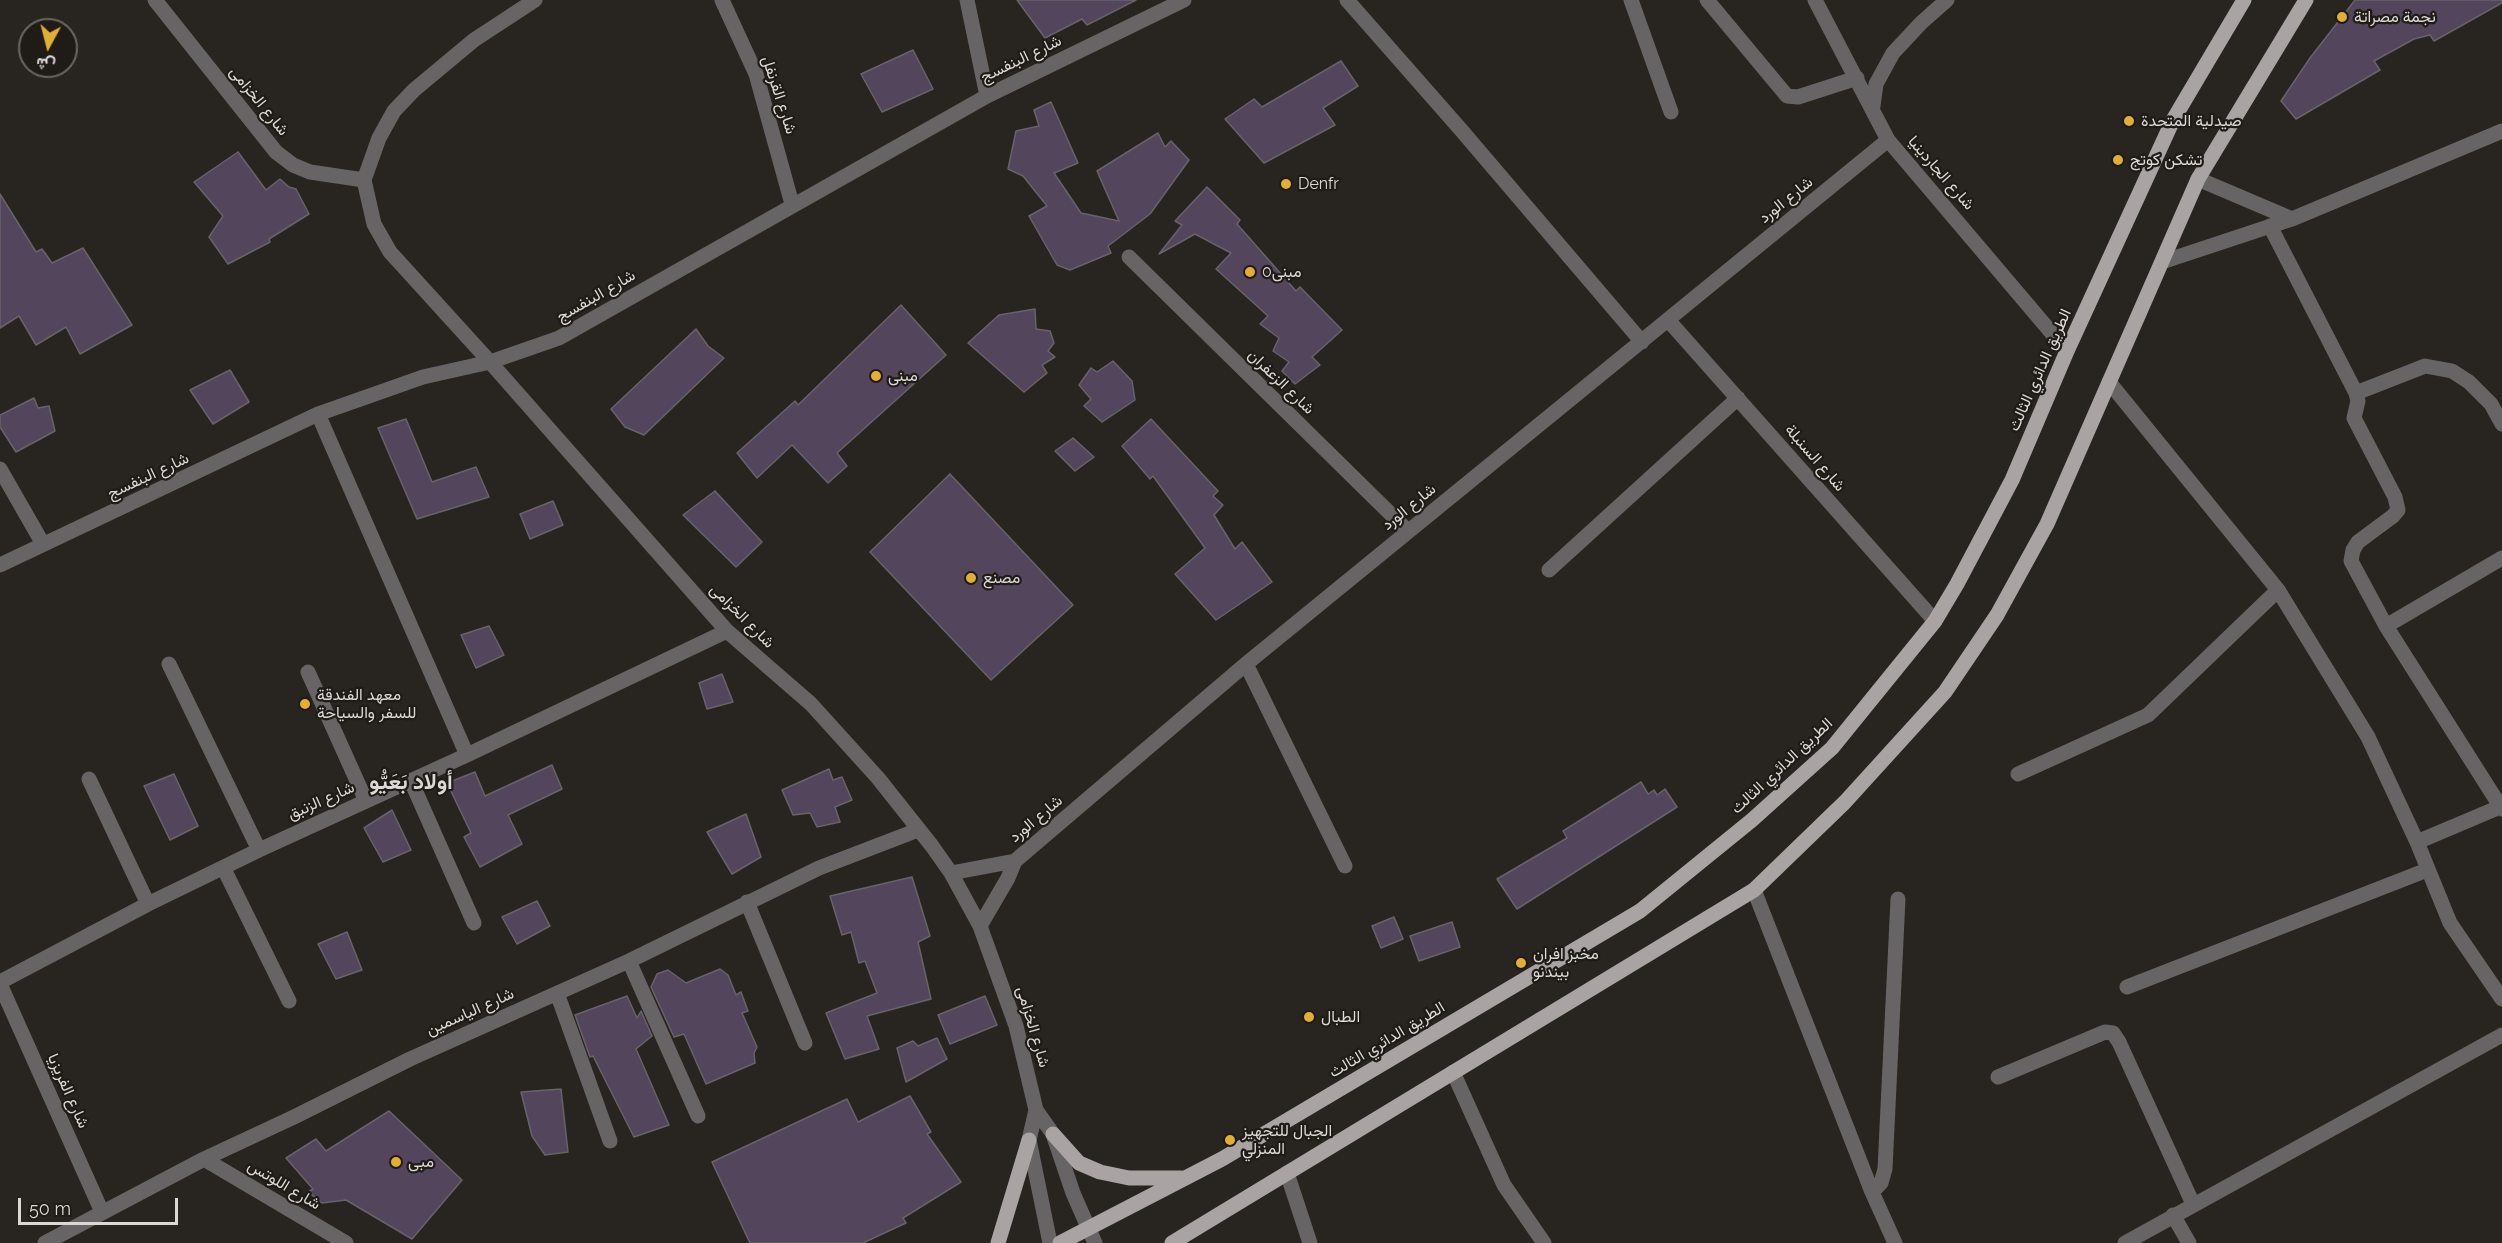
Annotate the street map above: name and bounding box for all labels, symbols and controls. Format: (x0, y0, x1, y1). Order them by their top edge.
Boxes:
place label: نجمة مصراتة (2354, 7, 2436, 27)
marker: نجمة مصراتة (2335, 10, 2349, 24)
north arrow (18, 18, 78, 78)
street label: شارع البنفسج (977, 31, 1065, 87)
text: ش (35, 54, 57, 75)
street label: شارع القرنفل (757, 54, 801, 136)
street label: شارع الخزامى (225, 63, 293, 139)
place label: صيدلية المتحدة (2141, 111, 2242, 131)
marker: صيدلية المتحدة (2122, 114, 2136, 128)
street label: شارع الجاردينيا (1904, 132, 1978, 214)
place label: تشكن كوتج (2130, 150, 2202, 170)
marker: تشكن كوتج (2111, 153, 2125, 167)
street label: شارع الورد (1755, 173, 1817, 227)
place label: Denfr (1298, 174, 1339, 194)
marker: Denfr (1279, 177, 1293, 191)
place label: مبنى0 (1262, 262, 1302, 282)
marker: مبنى0 (1243, 265, 1257, 279)
street label: شارع البنفسج (553, 266, 639, 326)
street label: الطريق الدائري الثالث (2004, 306, 2076, 434)
street label: شارع الزعفران (1244, 345, 1318, 419)
place label: مبنى (888, 366, 918, 386)
marker: مبنى (869, 369, 883, 383)
street label: شارع السنبلة (1781, 421, 1849, 495)
street label: شارع البنفسج (104, 449, 192, 503)
street label: شارع الورد (1378, 480, 1440, 534)
place label: مصنع (983, 568, 1020, 588)
marker: مصنع (964, 571, 978, 585)
street label: شارع الخزامى (706, 580, 778, 652)
place label: معهد الفندقة للسفر والسياحة (317, 685, 416, 723)
marker: معهد الفندقة للسفر والسياحة (298, 697, 312, 711)
street label: الطريق الدائري الثالث (1727, 714, 1837, 818)
district label: أولاد بَعَيُّو (369, 769, 453, 795)
street label: شارع الزنبق (285, 778, 357, 824)
street label: شارع الورد (1005, 791, 1067, 847)
place label: مخبز افران بيندنو (1533, 944, 1599, 982)
marker: مخبز افران بيندنو (1514, 956, 1528, 970)
street label: شارع الياسمين (423, 984, 517, 1040)
street label: شارع الخزامى (1012, 984, 1054, 1070)
street label: الطريق الدائري الثالث (1326, 998, 1448, 1082)
place label: الطبال (1321, 1007, 1360, 1027)
marker: الطبال (1302, 1010, 1316, 1024)
street label: شارع الفريزيا (43, 1051, 93, 1131)
place label: الجبال للتجهيز المنزلي (1242, 1121, 1332, 1159)
marker: الجبال للتجهيز المنزلي (1223, 1133, 1237, 1147)
place label: مبى (408, 1152, 434, 1172)
marker: مبى (389, 1155, 403, 1169)
street label: شارع اللوتس (244, 1156, 324, 1214)
scale bar (21, 1186, 182, 1224)
text: 50 m (29, 1198, 71, 1219)

